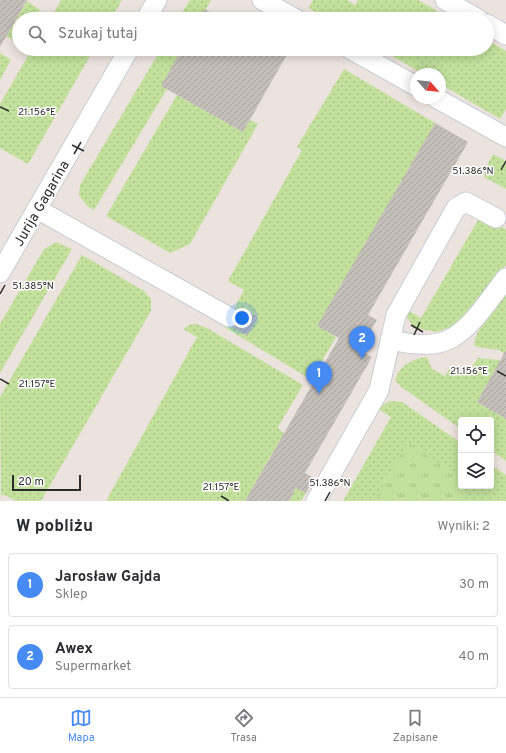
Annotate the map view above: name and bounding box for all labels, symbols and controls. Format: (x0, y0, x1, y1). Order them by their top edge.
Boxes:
search box (12, 12, 494, 56)
icon: search (26, 23, 48, 45)
text: Szukaj tutaj (58, 25, 138, 44)
north arrow (410, 68, 446, 104)
text: 21.156°E (18, 106, 56, 119)
street label: Jurija Gagarina (11, 158, 74, 250)
text: 51.386°N (452, 165, 494, 178)
text: 51.385°N (12, 280, 54, 293)
your location (232, 308, 252, 328)
pin: 2 (349, 326, 375, 359)
pin: 1 (306, 361, 332, 394)
text: 21.156°E (450, 365, 488, 378)
text: 21.157°E (18, 378, 56, 391)
map controls (458, 417, 494, 489)
button: locate (458, 417, 494, 453)
button: layers (458, 453, 494, 489)
scale bar (12, 473, 81, 492)
text: 20 m (18, 475, 44, 489)
text: 51.386°N (309, 477, 351, 490)
text: 21.157°E (202, 481, 240, 494)
text: W pobliżu (16, 516, 93, 538)
text: Wyniki: 2 (437, 519, 490, 535)
text: Jarosław Gajda (55, 568, 161, 587)
text: 1 (27, 577, 33, 593)
text: 30 m (459, 577, 489, 593)
text: Sklep (55, 587, 88, 603)
text: Awex (55, 640, 93, 659)
text: 2 (26, 649, 34, 665)
text: 40 m (459, 649, 489, 665)
text: Supermarket (55, 659, 131, 675)
tab: Mapa (68, 707, 95, 745)
tab: Trasa (231, 707, 257, 745)
tab: Zapisane (393, 707, 438, 745)

